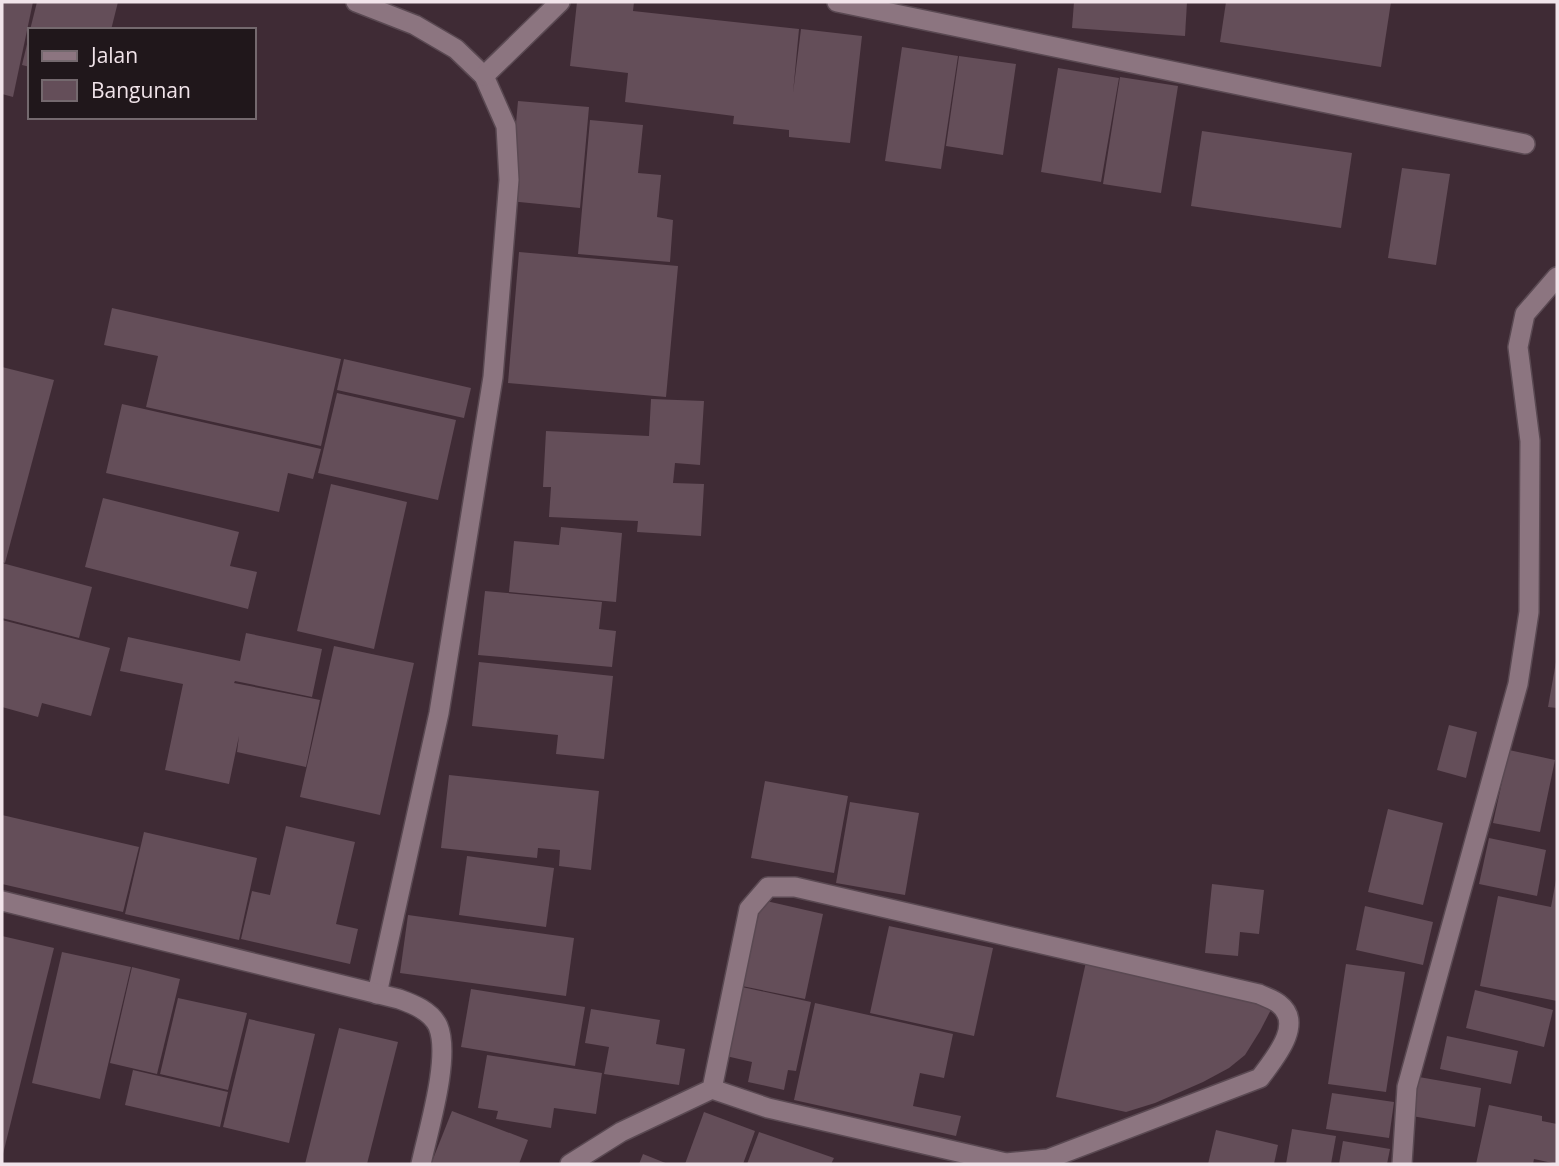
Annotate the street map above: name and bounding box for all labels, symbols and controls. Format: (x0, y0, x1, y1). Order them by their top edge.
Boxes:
legend (28, 28, 256, 119)
text: Jalan (89, 41, 138, 69)
text: Bangunan (91, 76, 191, 104)

